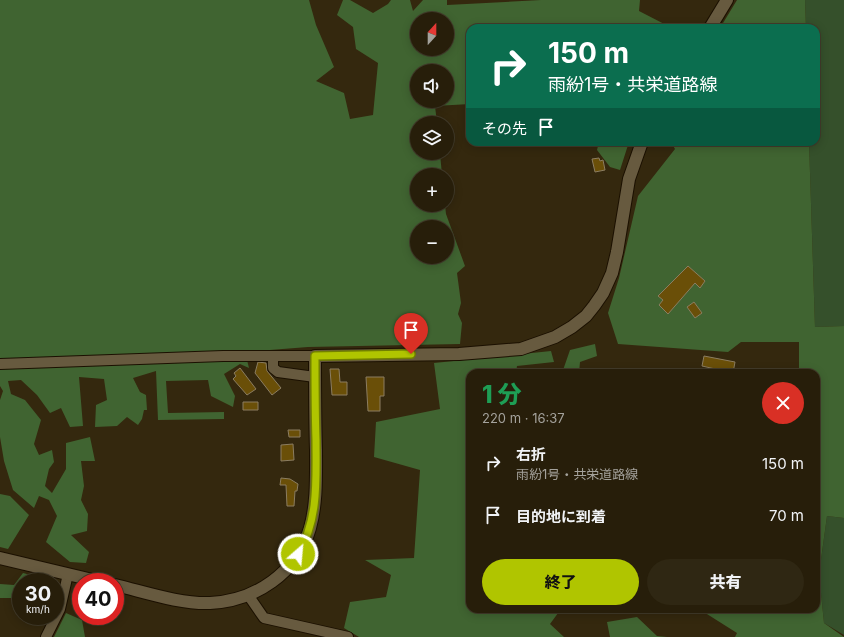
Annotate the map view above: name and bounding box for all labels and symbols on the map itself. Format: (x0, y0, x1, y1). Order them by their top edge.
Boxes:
north arrow (410, 12, 454, 56)
pin (394, 313, 428, 354)
position arrow (277, 533, 319, 575)
speed limit sign: 40 (72, 573, 124, 625)

